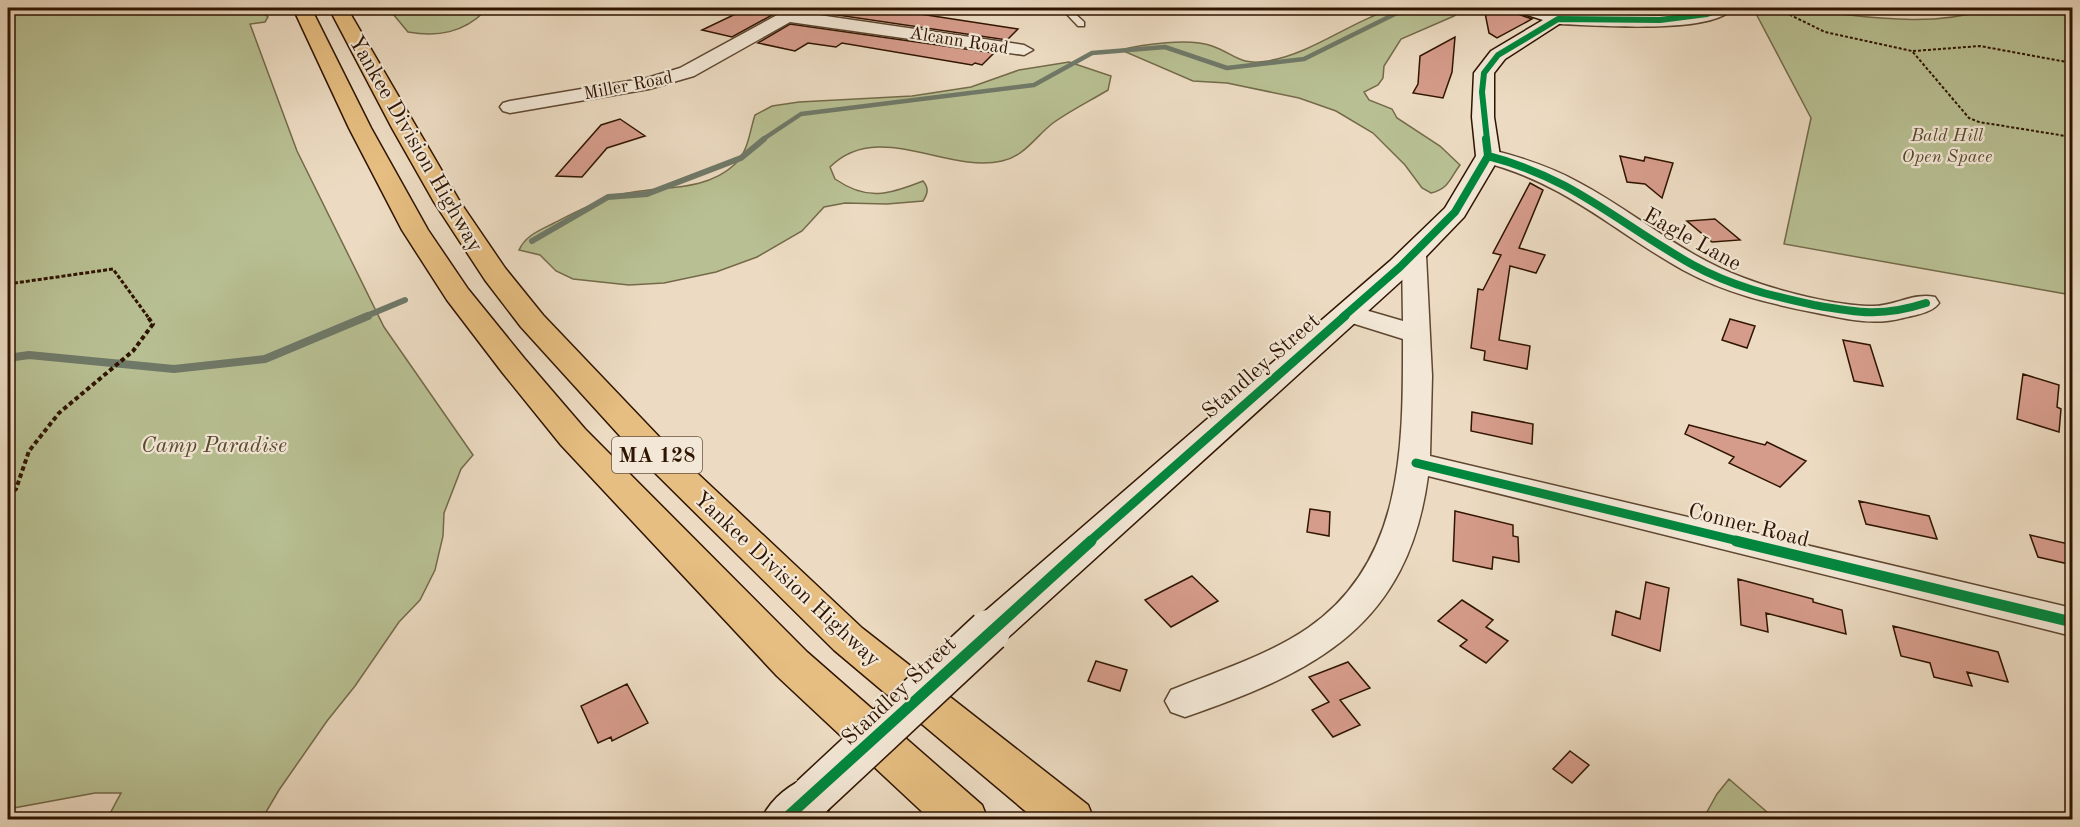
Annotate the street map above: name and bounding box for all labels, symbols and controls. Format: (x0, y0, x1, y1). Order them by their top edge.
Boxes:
street label: Alcann Road (908, 24, 1010, 58)
street label: Yankee Division Highway (344, 32, 486, 256)
street label: Miller Road (582, 69, 674, 103)
park label: Bald Hill Open Space (1902, 127, 1992, 166)
street label: Eagle Lane (1640, 204, 1744, 275)
street label: Standley Street (1198, 310, 1324, 423)
park label: Camp Paradise (141, 435, 287, 457)
road number: MA 128 (612, 437, 702, 473)
street label: Yankee Division Highway (689, 488, 884, 672)
street label: Conner Road (1686, 500, 1811, 552)
street label: Standley Street (838, 633, 961, 750)

